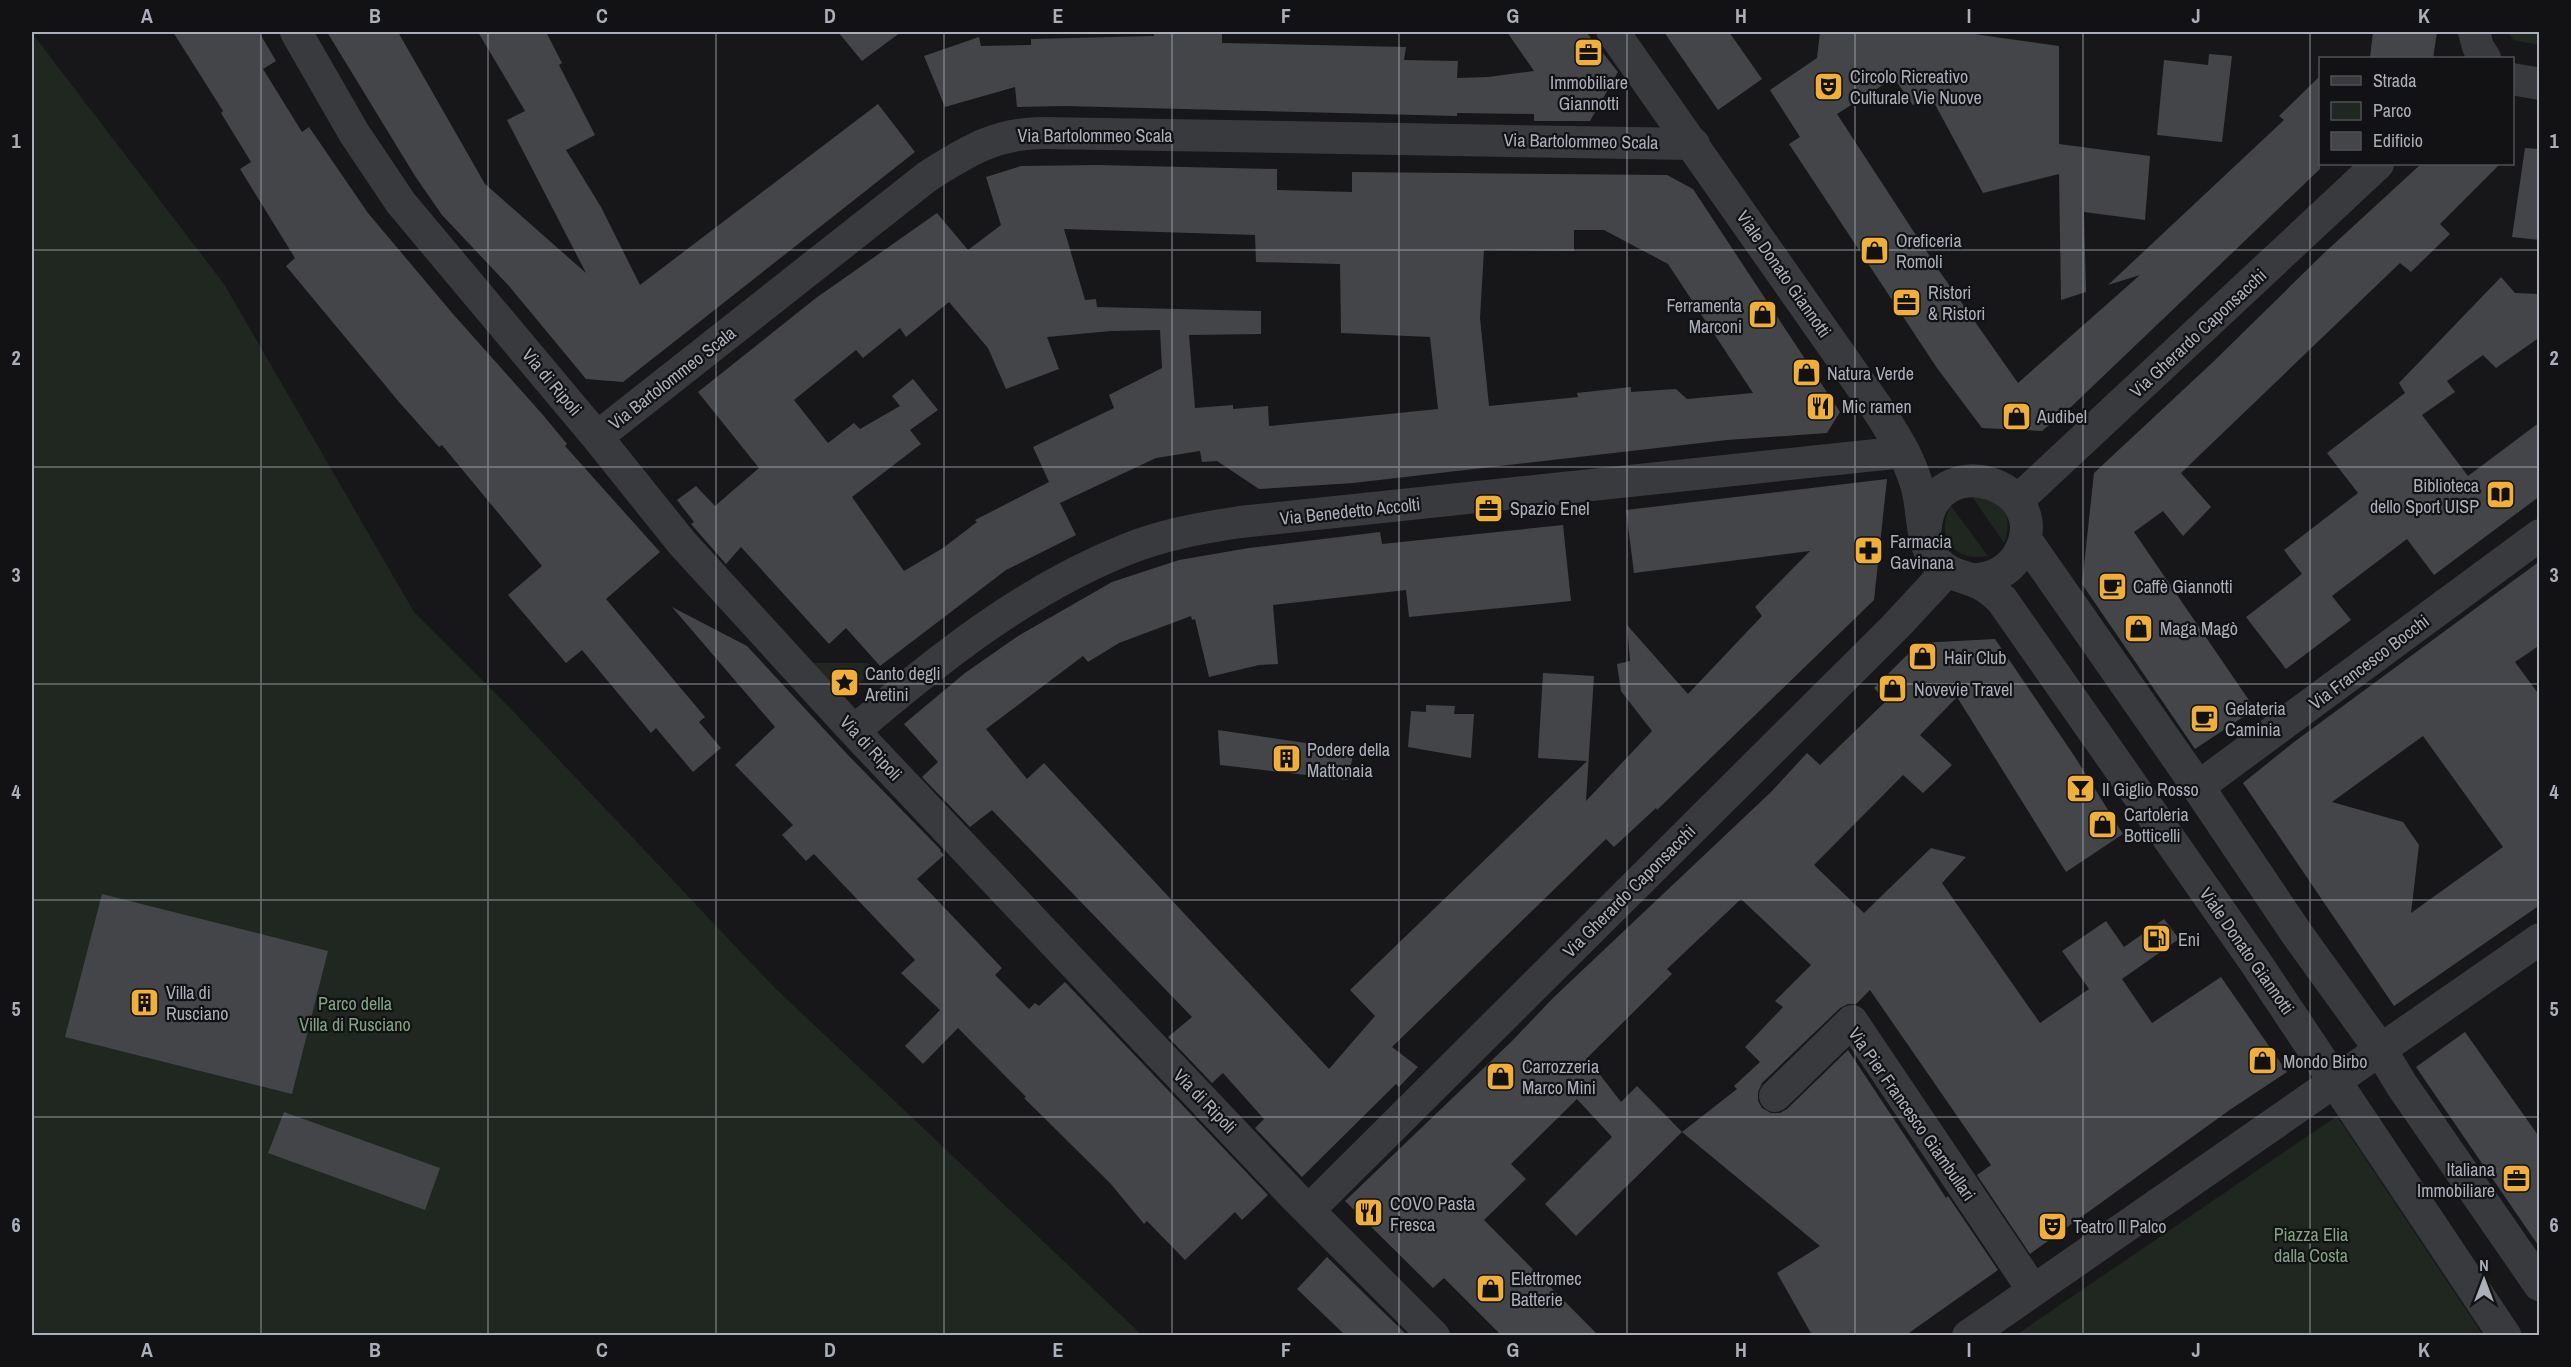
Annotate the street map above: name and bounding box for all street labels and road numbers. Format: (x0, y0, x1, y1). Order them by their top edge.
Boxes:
street label: Via Bartolommeo Scala (1018, 123, 1172, 148)
street label: Via Bartolommeo Scala (1503, 127, 1659, 155)
street label: Viale Donato Giannotti (1731, 205, 1837, 343)
street label: Via Gherardo Caponsacchi (2124, 263, 2272, 403)
street label: Via Bartolommeo Scala (603, 320, 741, 436)
street label: Via di Ripoli (516, 343, 588, 421)
street label: Via Benedetto Accolti (1279, 491, 1421, 531)
street label: Via Francesco Bocchi (2304, 609, 2434, 715)
street label: Via di Ripoli (834, 710, 908, 786)
street label: Via Gherardo Caponsacchi (1557, 819, 1701, 963)
street label: Viale Donato Giannotti (2194, 882, 2300, 1020)
street label: Via Pier Francesco Giambullari (1843, 1022, 1981, 1206)
street label: Via di Ripoli (1168, 1063, 1242, 1139)

